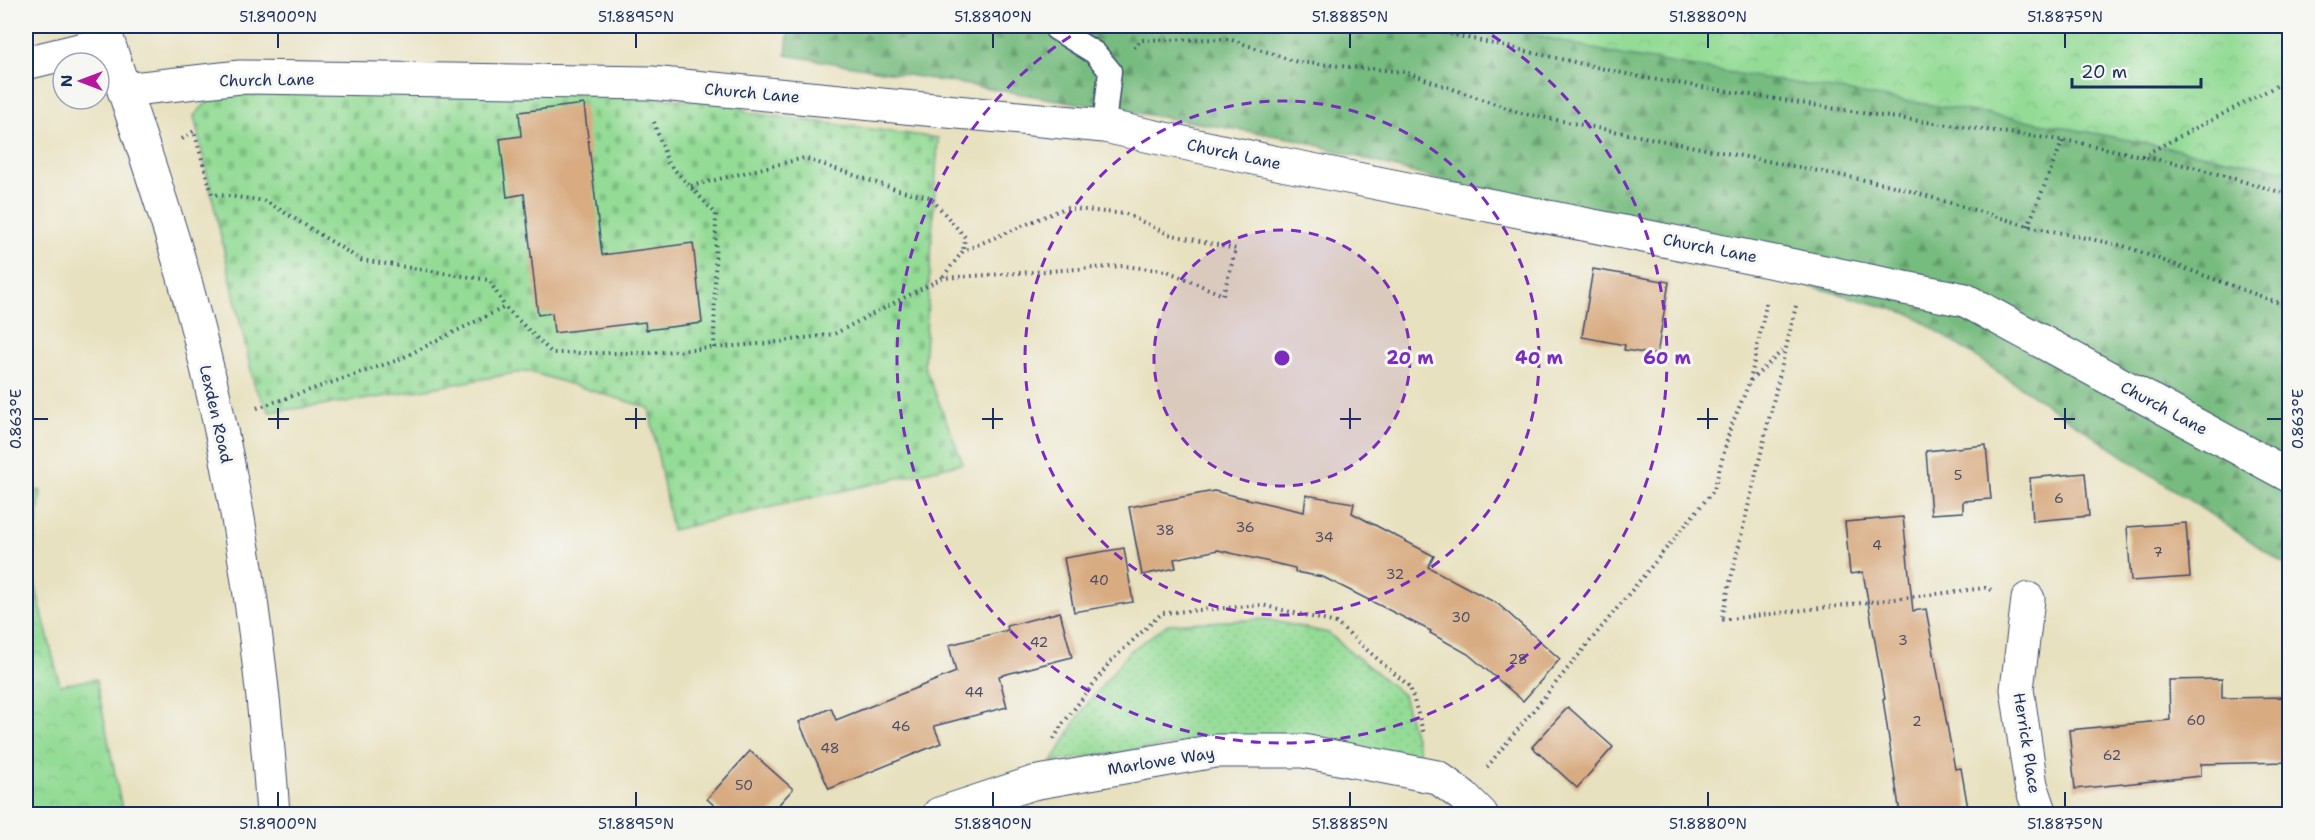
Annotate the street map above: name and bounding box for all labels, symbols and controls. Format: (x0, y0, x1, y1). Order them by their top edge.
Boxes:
text: 51.8900°N (239, 7, 317, 27)
text: 51.8895°N (598, 7, 674, 27)
text: 51.8890°N (954, 7, 1032, 27)
text: 51.8885°N (1312, 7, 1388, 27)
text: 51.8880°N (1669, 7, 1747, 27)
text: 51.8875°N (2027, 7, 2103, 27)
north arrow (51, 51, 111, 111)
scale bar (2072, 51, 2201, 89)
text: 20 m (2081, 60, 2127, 84)
street label: Church Lane (219, 69, 315, 91)
text: N (56, 75, 77, 87)
street label: Church Lane (703, 78, 801, 108)
street label: Church Lane (1185, 134, 1283, 174)
street label: Church Lane (1661, 229, 1759, 267)
text: 20 m (1386, 346, 1434, 370)
text: 40 m (1515, 346, 1563, 370)
text: 60 m (1643, 346, 1691, 370)
centre of rings (1272, 348, 1292, 368)
street label: Lexden Road (195, 363, 237, 465)
street label: Church Lane (2117, 376, 2211, 440)
text: 0.863°E (6, 389, 26, 449)
text: 0.863°E (2288, 389, 2308, 449)
house number: 5 (1954, 466, 1962, 484)
house number: 6 (2054, 489, 2064, 507)
house number: 36 (1235, 518, 1255, 536)
house number: 38 (1155, 521, 1175, 539)
house number: 34 (1314, 528, 1334, 546)
house number: 4 (1872, 536, 1882, 554)
house number: 7 (2153, 543, 2163, 561)
house number: 32 (1386, 565, 1404, 583)
house number: 40 (1089, 571, 1109, 589)
house number: 30 (1451, 608, 1471, 626)
house number: 3 (1898, 631, 1908, 649)
house number: 42 (1030, 633, 1048, 651)
house number: 28 (1508, 650, 1528, 668)
house number: 44 (964, 683, 984, 701)
street label: Herrick Place (2009, 691, 2045, 795)
house number: 60 (2186, 711, 2206, 729)
house number: 2 (1912, 712, 1922, 730)
house number: 46 (891, 717, 911, 735)
house number: 48 (820, 739, 840, 757)
street label: Marlowe Way (1106, 742, 1216, 780)
house number: 62 (2103, 746, 2121, 764)
house number: 50 (735, 776, 753, 794)
text: 51.8900°N (239, 814, 317, 834)
text: 51.8895°N (598, 814, 674, 834)
text: 51.8890°N (954, 814, 1032, 834)
text: 51.8885°N (1312, 814, 1388, 834)
text: 51.8880°N (1669, 814, 1747, 834)
text: 51.8875°N (2027, 814, 2103, 834)

